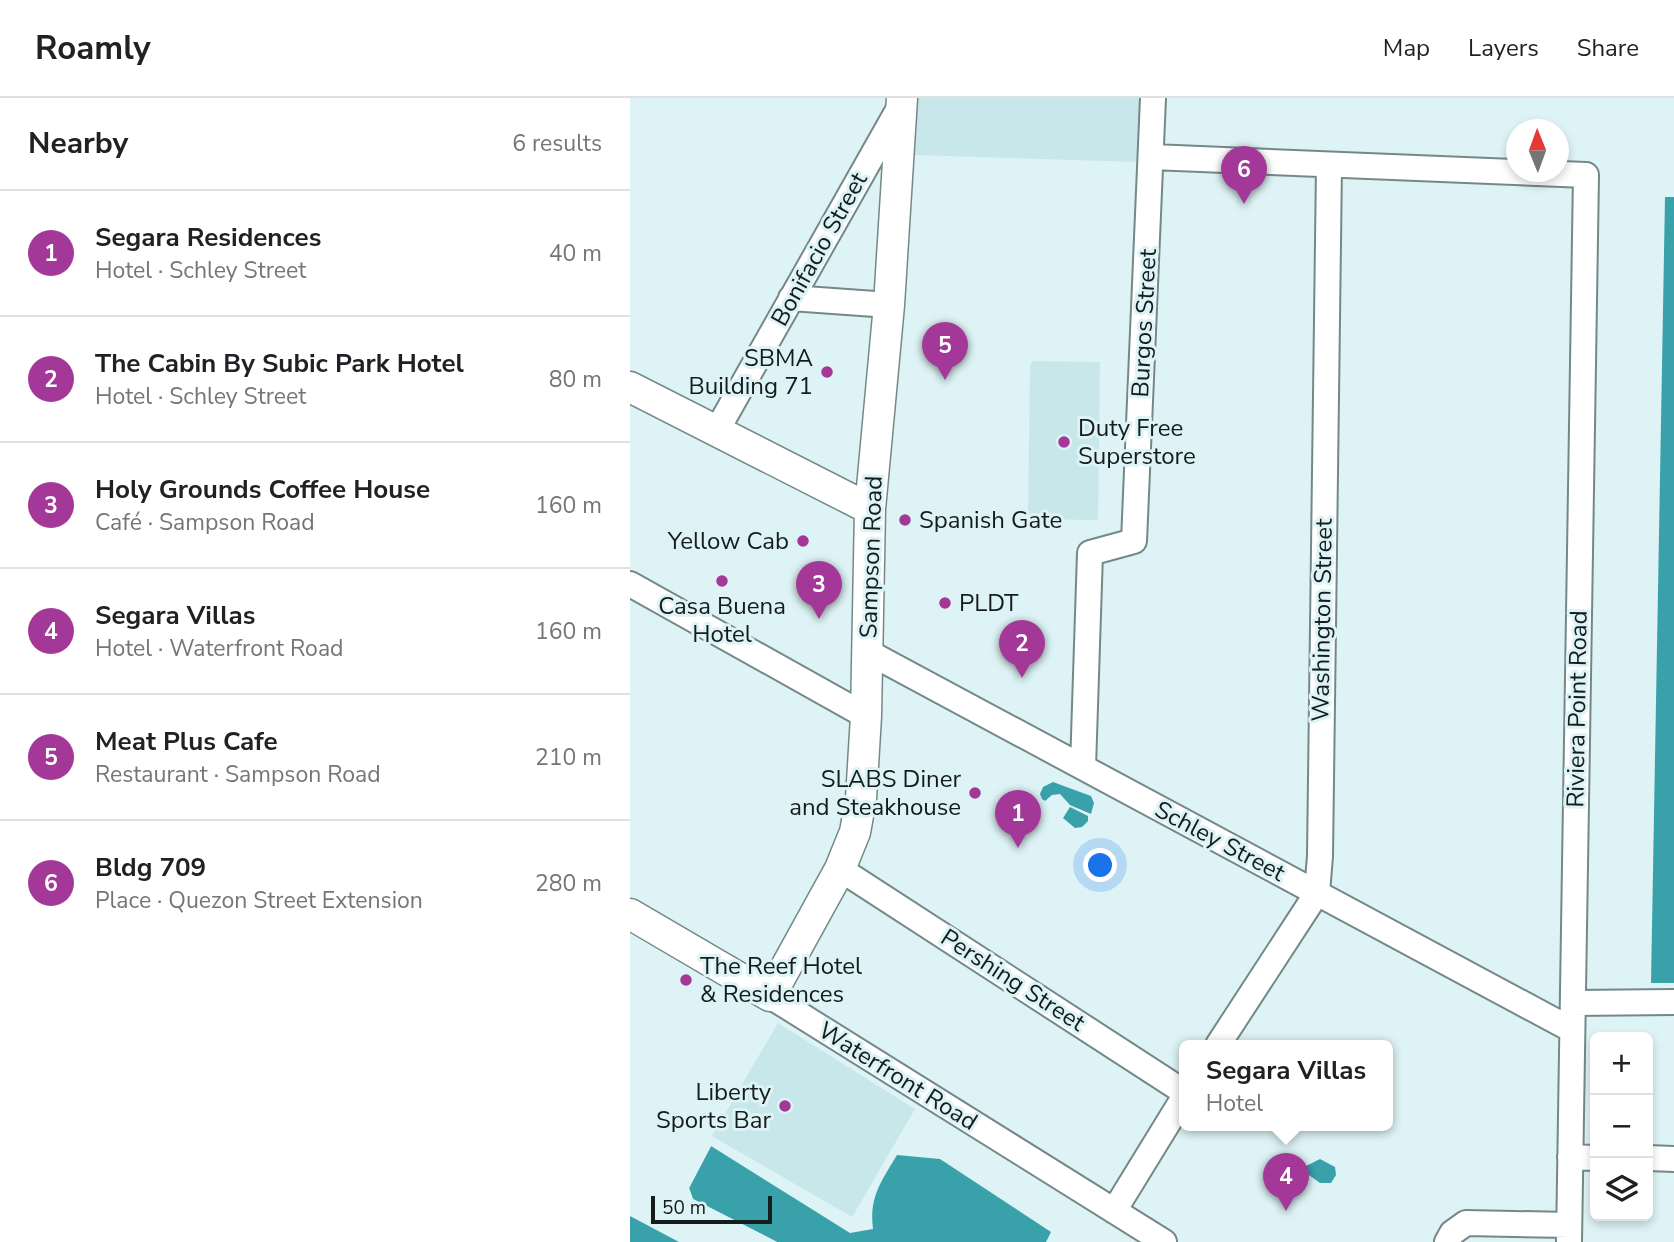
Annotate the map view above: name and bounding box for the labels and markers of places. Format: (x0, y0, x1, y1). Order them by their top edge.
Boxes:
pin: 6 (1221, 146, 1267, 204)
pin: 5 (922, 322, 968, 380)
place label: SBMA Building 71 (689, 342, 814, 402)
marker: SBMA Building 71 (819, 364, 835, 380)
place label: Duty Free Superstore (1078, 412, 1196, 472)
marker: Duty Free Superstore (1056, 434, 1072, 450)
place label: Spanish Gate (919, 504, 1062, 536)
marker: Spanish Gate (897, 512, 913, 528)
place label: Yellow Cab (667, 525, 789, 557)
marker: Yellow Cab (795, 533, 811, 549)
pin: 3 (796, 561, 842, 619)
marker: Casa Buena Hotel (714, 573, 730, 589)
place label: PLDT (959, 587, 1019, 619)
place label: Casa Buena Hotel (658, 590, 786, 650)
marker: PLDT (937, 595, 953, 611)
pin: 2 (999, 620, 1045, 678)
place label: SLABS Diner and Steakhouse (789, 763, 961, 823)
marker: SLABS Diner and Steakhouse (967, 785, 983, 801)
pin: 1 (995, 790, 1041, 848)
place label: The Reef Hotel & Residences (700, 950, 862, 1010)
marker: The Reef Hotel & Residences (678, 972, 694, 988)
place label: Liberty Sports Bar (656, 1076, 772, 1136)
marker: Liberty Sports Bar (777, 1098, 793, 1114)
pin: 4 (1263, 1153, 1309, 1211)

